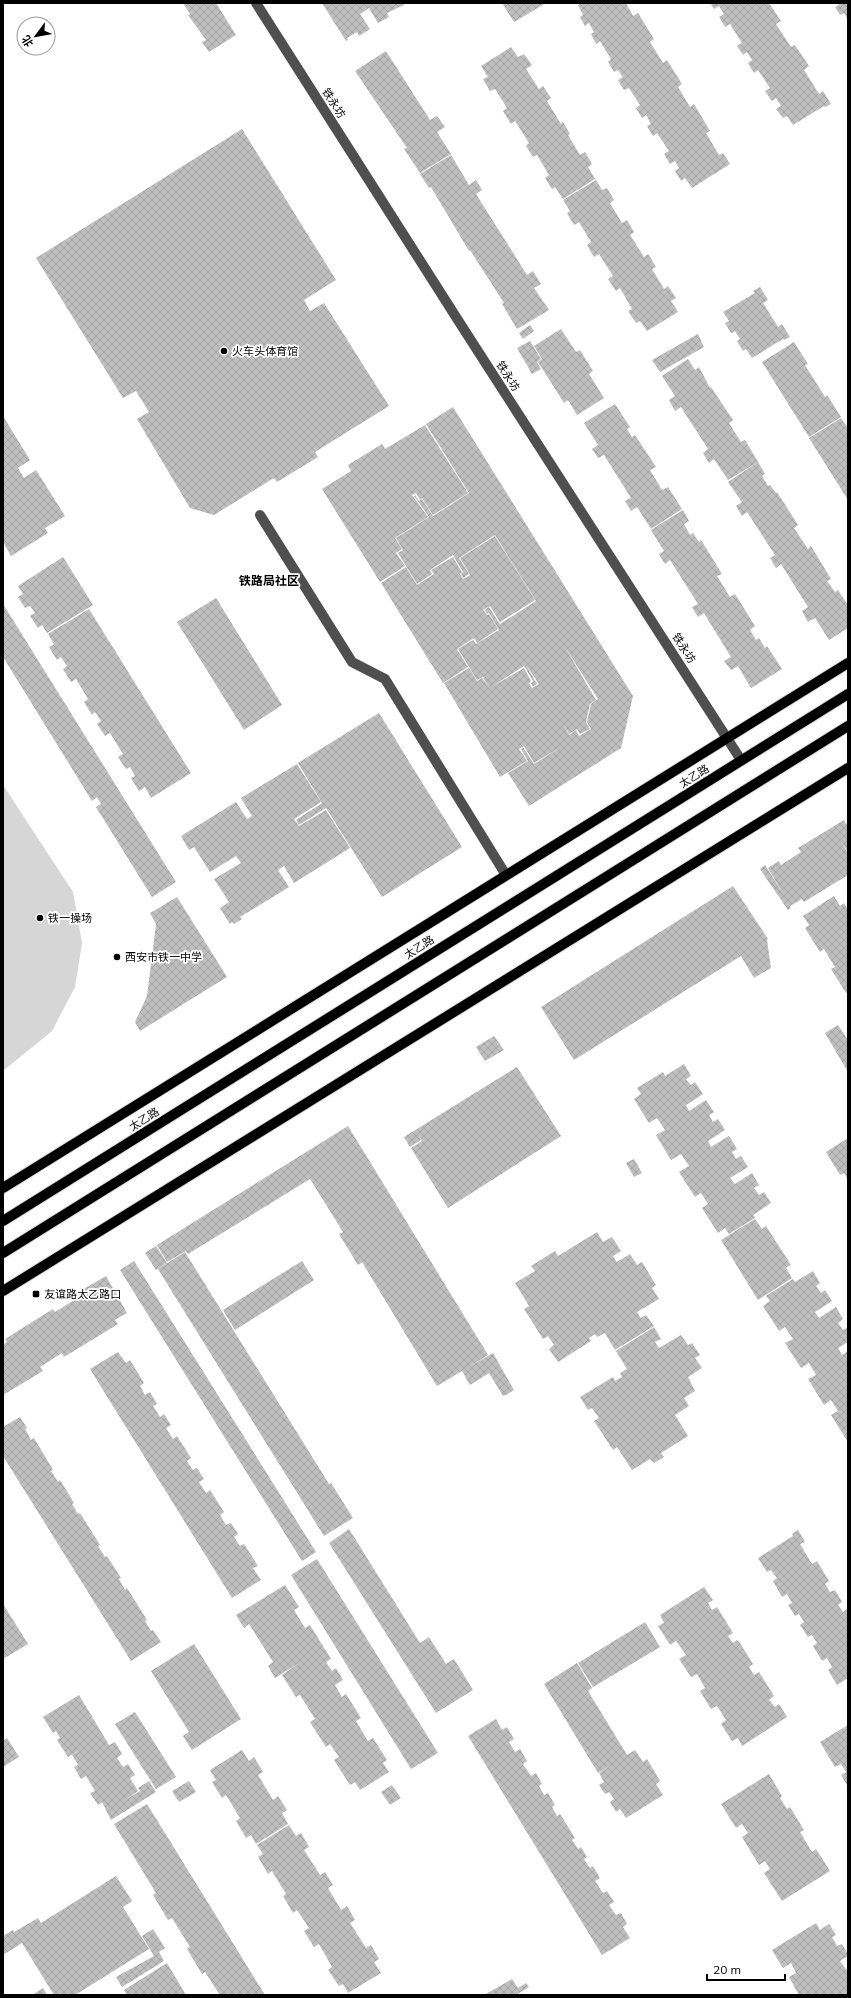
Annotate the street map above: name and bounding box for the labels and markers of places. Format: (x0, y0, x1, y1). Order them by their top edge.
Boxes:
place label: 火车头体育馆 (232, 344, 298, 358)
marker: 火车头体育馆 (219, 346, 229, 356)
place label: 铁一操场 (48, 911, 92, 925)
marker: 铁一操场 (35, 913, 45, 923)
place label: 西安市铁一中学 (125, 950, 202, 964)
marker: 西安市铁一中学 (112, 952, 122, 962)
place label: 友谊路太乙路口 (44, 1287, 121, 1301)
marker: 友谊路太乙路口 (31, 1289, 41, 1299)

